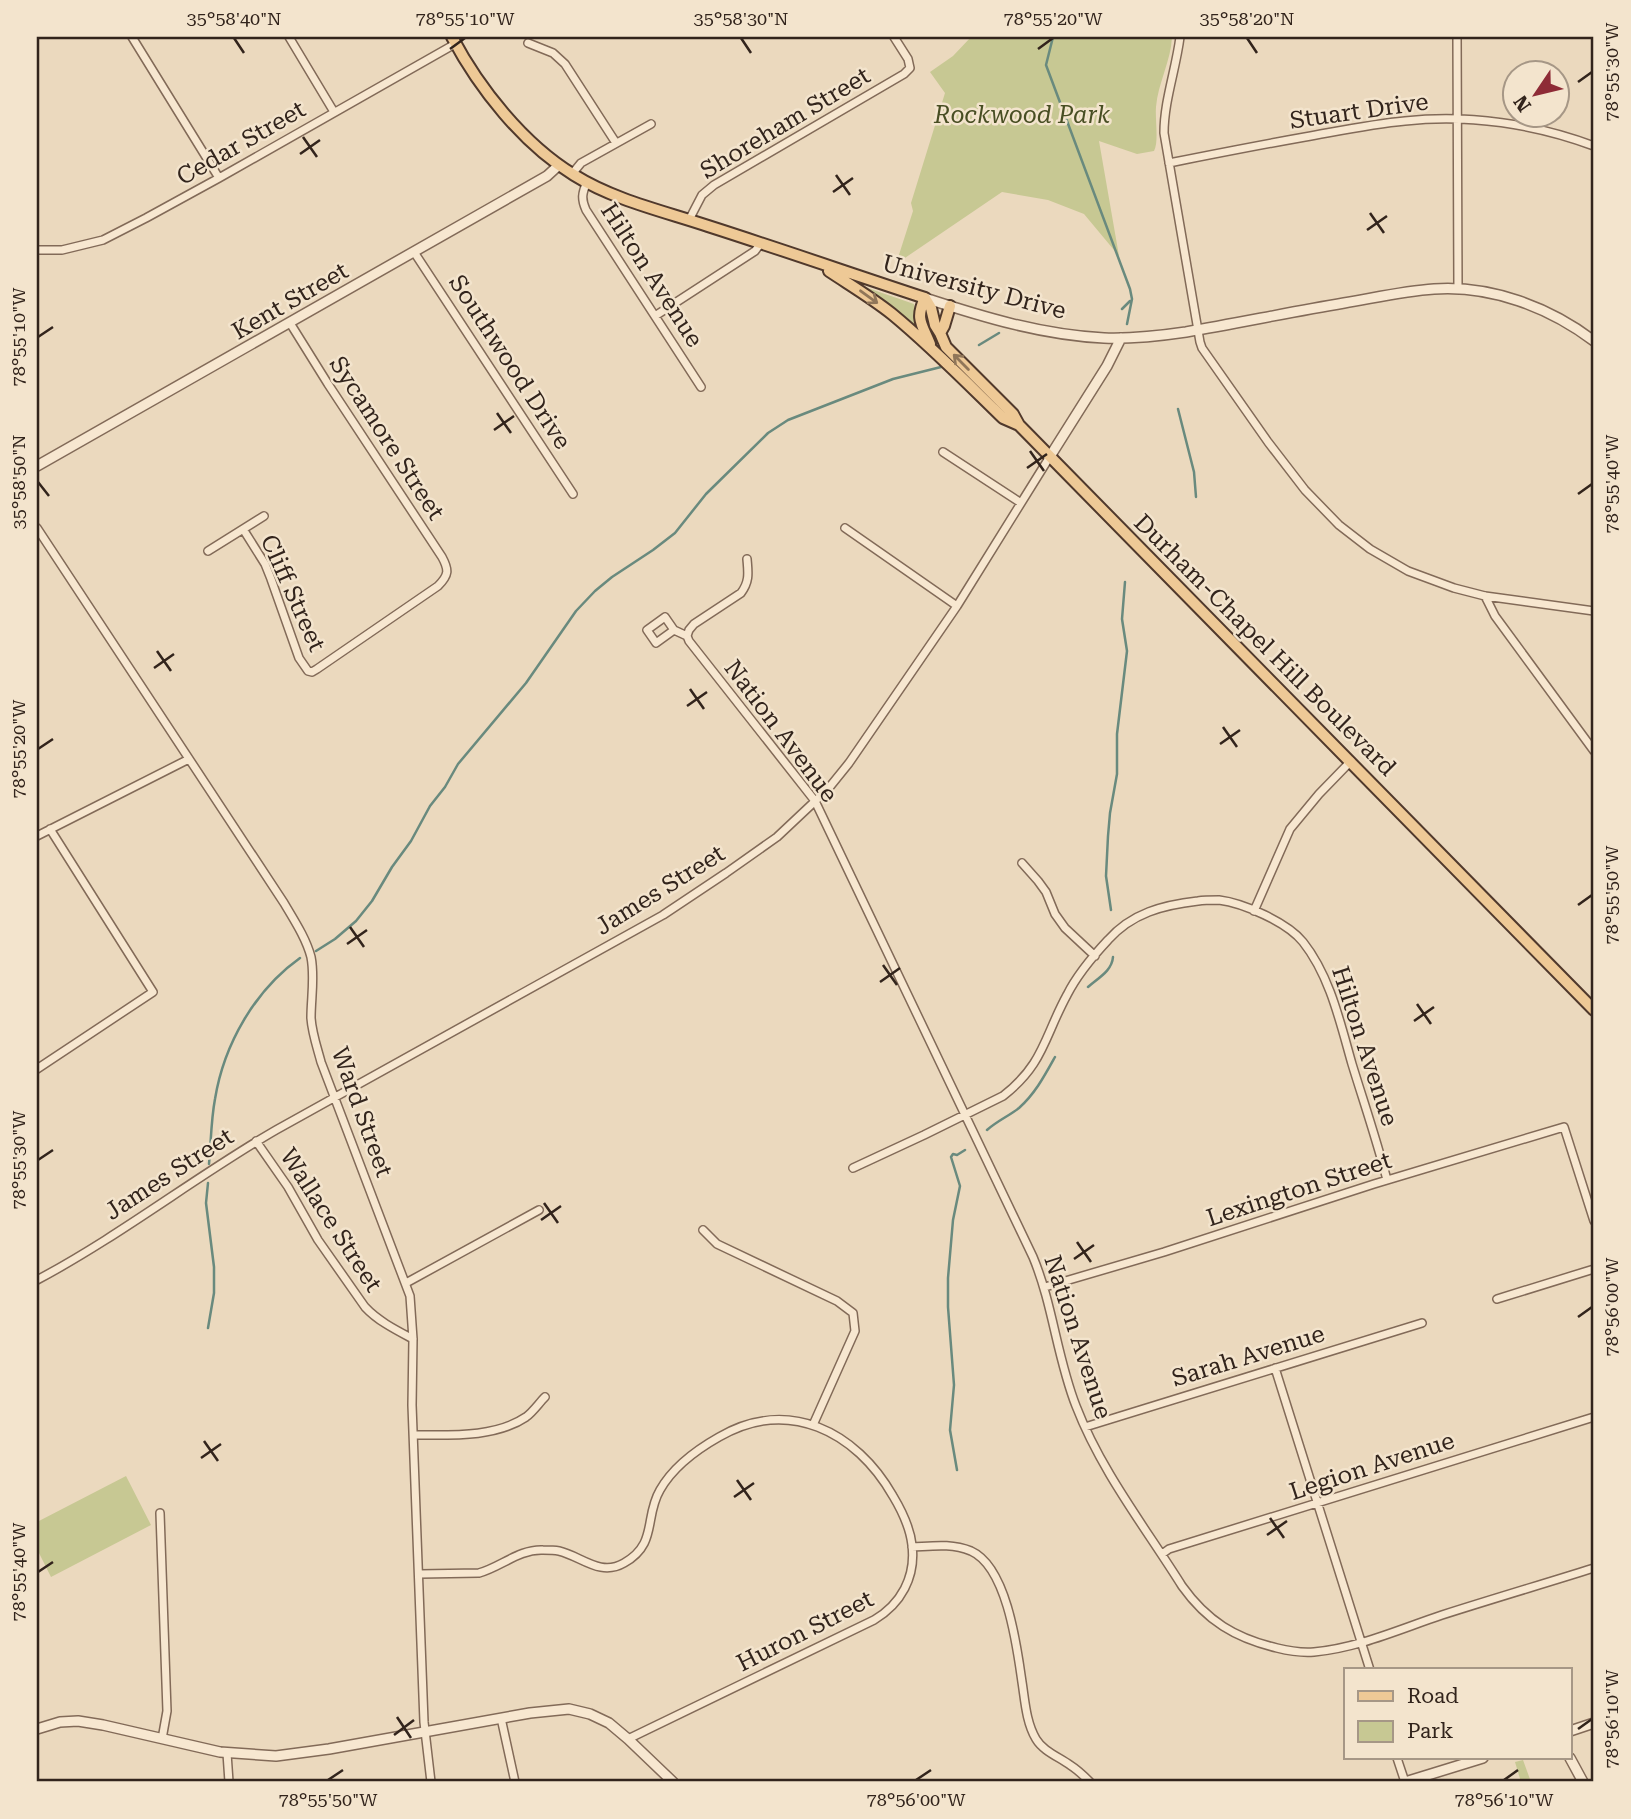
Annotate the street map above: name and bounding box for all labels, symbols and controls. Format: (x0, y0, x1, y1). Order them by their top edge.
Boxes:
text: 35°58'40"N (187, 8, 281, 29)
text: 78°55'10"W (416, 8, 515, 29)
text: 35°58'30"N (694, 8, 788, 29)
text: 78°55'20"W (1004, 8, 1103, 29)
text: 35°58'20"N (1200, 8, 1294, 29)
text: 78°55'30"W (1601, 22, 1622, 121)
north arrow (1502, 60, 1572, 130)
street label: Shoreham Street (695, 61, 875, 185)
street label: Stuart Drive (1288, 87, 1430, 135)
text: N (1509, 91, 1536, 116)
street label: Cedar Street (172, 95, 310, 191)
park label: Rockwood Park (933, 101, 1110, 129)
street label: Hilton Avenue (595, 198, 709, 352)
street label: University Drive (879, 249, 1069, 325)
street label: Kent Street (227, 256, 353, 346)
street label: Southwood Drive (443, 270, 577, 454)
text: 78°55'10"W (8, 287, 29, 386)
one-way arrow (859, 290, 878, 305)
street label: Sycamore Street (324, 351, 450, 525)
one-way arrow (953, 354, 970, 371)
text: 78°55'40"W (1601, 434, 1622, 533)
text: 35°58'50"N (8, 435, 29, 529)
street label: Durham-Chapel Hill Boulevard (1128, 508, 1402, 782)
street label: Cliff Street (255, 530, 331, 656)
street label: Nation Avenue (719, 654, 843, 808)
text: 78°55'20"W (8, 699, 29, 798)
street label: James Street (590, 839, 730, 941)
text: 78°55'50"W (1601, 845, 1622, 944)
street label: Hilton Avenue (1326, 963, 1404, 1129)
street label: Ward Street (326, 1043, 398, 1181)
text: 78°55'30"W (8, 1110, 29, 1209)
street label: James Street (100, 1122, 238, 1226)
street label: Wallace Street (274, 1143, 388, 1297)
street label: Lexington Street (1203, 1146, 1395, 1232)
street label: Nation Avenue (1038, 1252, 1118, 1422)
text: 78°56'00"W (1601, 1257, 1622, 1356)
street label: Sarah Avenue (1168, 1319, 1328, 1393)
street label: Legion Avenue (1286, 1426, 1458, 1506)
text: 78°55'40"W (8, 1522, 29, 1621)
street label: Huron Street (732, 1585, 878, 1677)
legend (1344, 1668, 1572, 1759)
text: 78°56'10"W (1601, 1669, 1622, 1768)
text: Road (1407, 1684, 1459, 1708)
text: Park (1407, 1719, 1453, 1743)
text: 78°55'50"W (279, 1789, 378, 1810)
text: 78°56'00"W (867, 1789, 966, 1810)
text: 78°56'10"W (1455, 1789, 1554, 1810)

